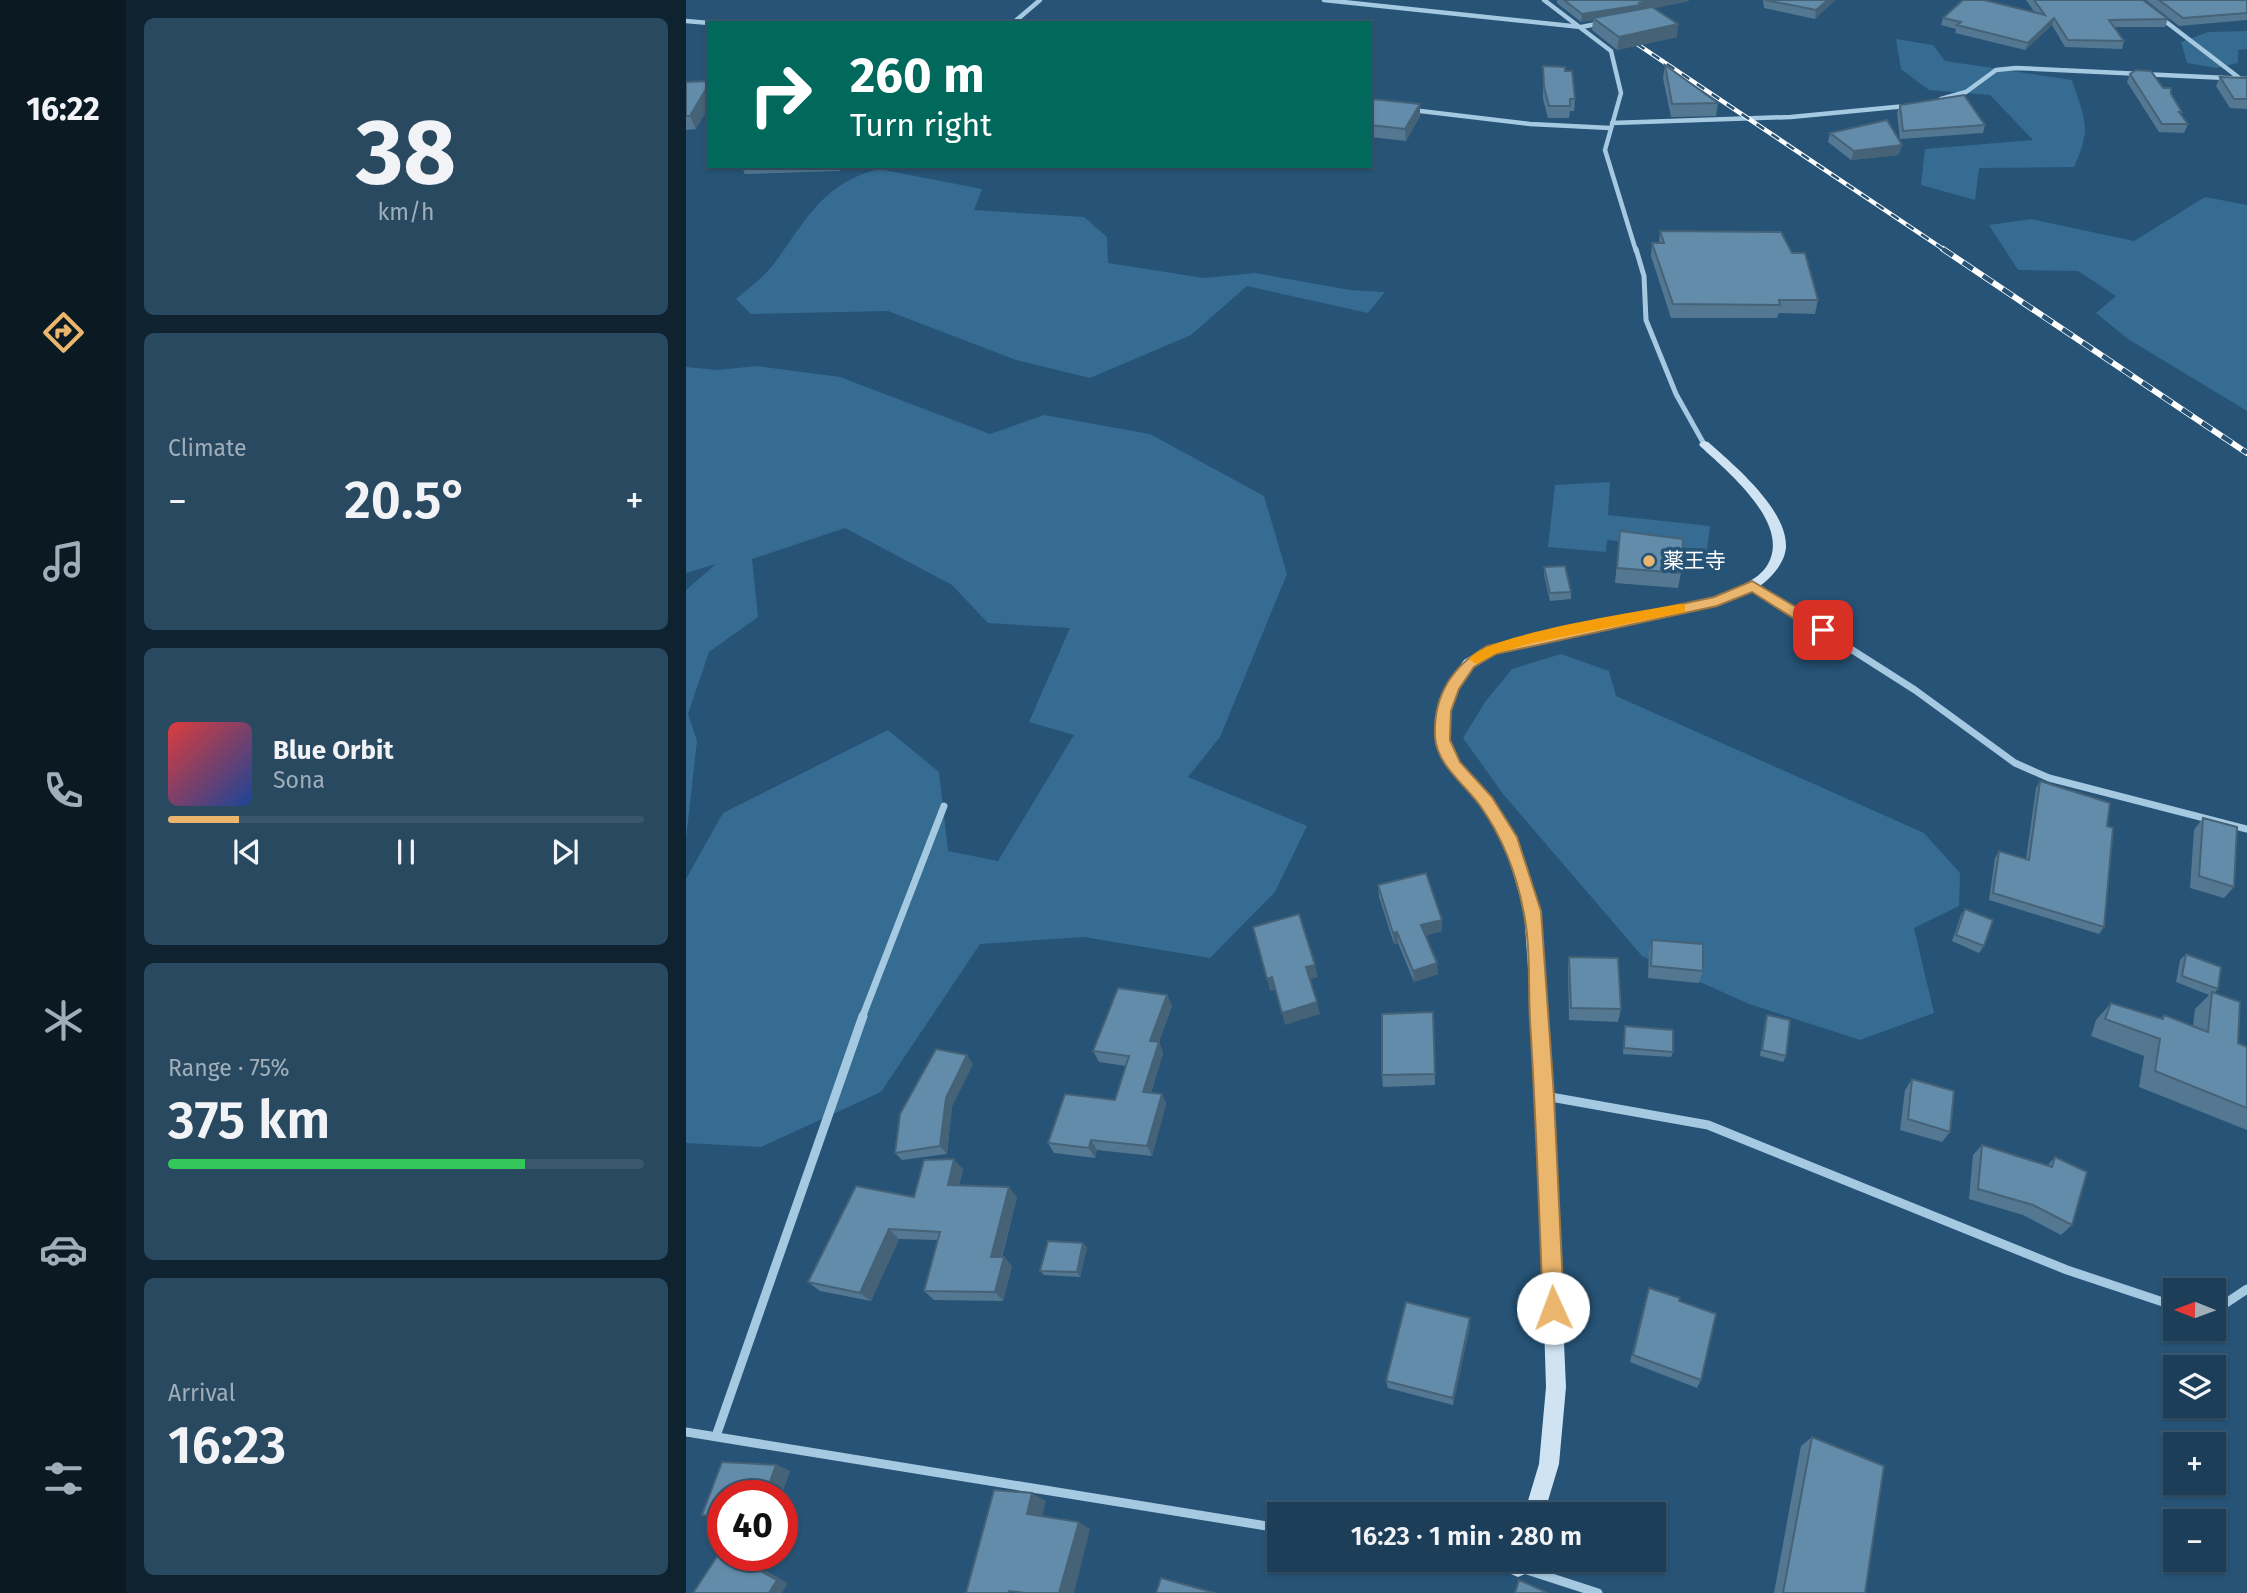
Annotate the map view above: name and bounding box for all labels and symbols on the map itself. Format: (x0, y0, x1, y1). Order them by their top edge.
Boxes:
place label: 薬王寺 (1663, 548, 1726, 574)
marker: 薬王寺 (1641, 553, 1657, 569)
pin (1793, 600, 1853, 660)
position arrow (1516, 1271, 1590, 1345)
north arrow (2163, 1278, 2226, 1340)
speed limit sign: 40 (707, 1480, 798, 1571)

